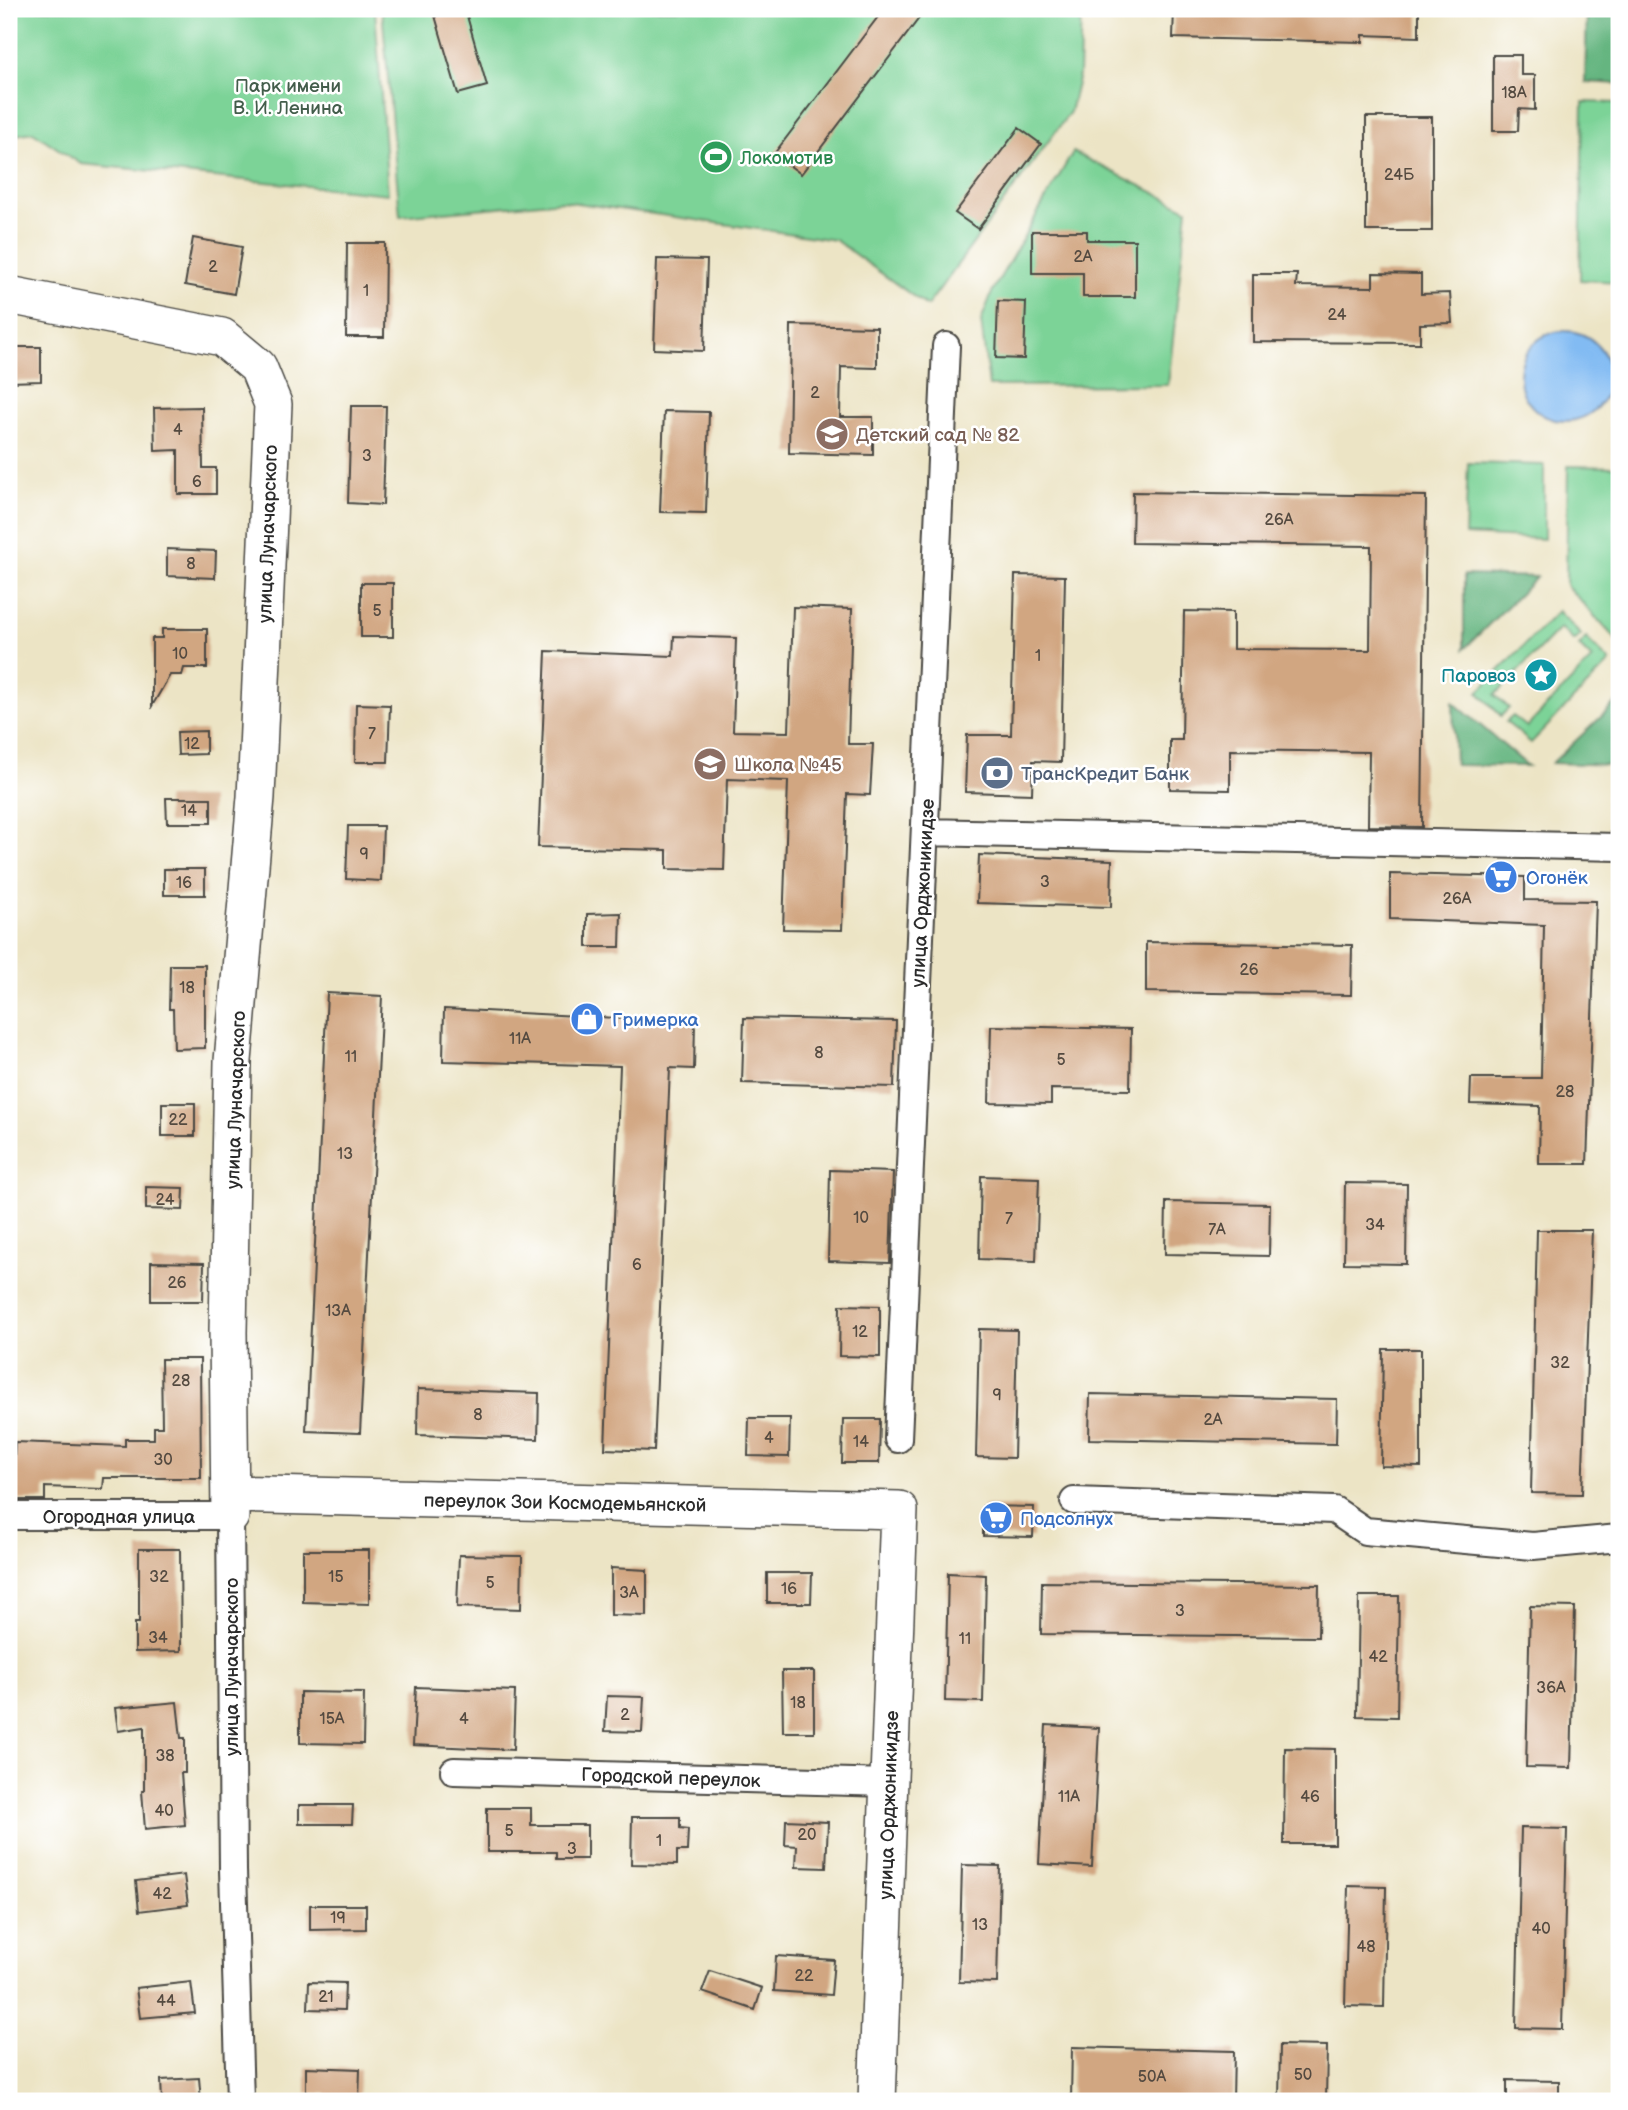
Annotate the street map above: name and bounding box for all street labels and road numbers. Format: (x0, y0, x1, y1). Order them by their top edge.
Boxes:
street label: улица Луначарского (254, 445, 283, 624)
street label: улица Орджоникидзе (907, 798, 940, 988)
street label: улица Луначарского (222, 1011, 251, 1190)
street label: переулок Зои Космодемьянской (423, 1490, 707, 1517)
street label: Огородная улица (43, 1506, 195, 1529)
street label: улица Луначарского (221, 1578, 244, 1756)
street label: улица Орджоникидзе (875, 1710, 904, 1900)
street label: Городской переулок (581, 1764, 761, 1793)

